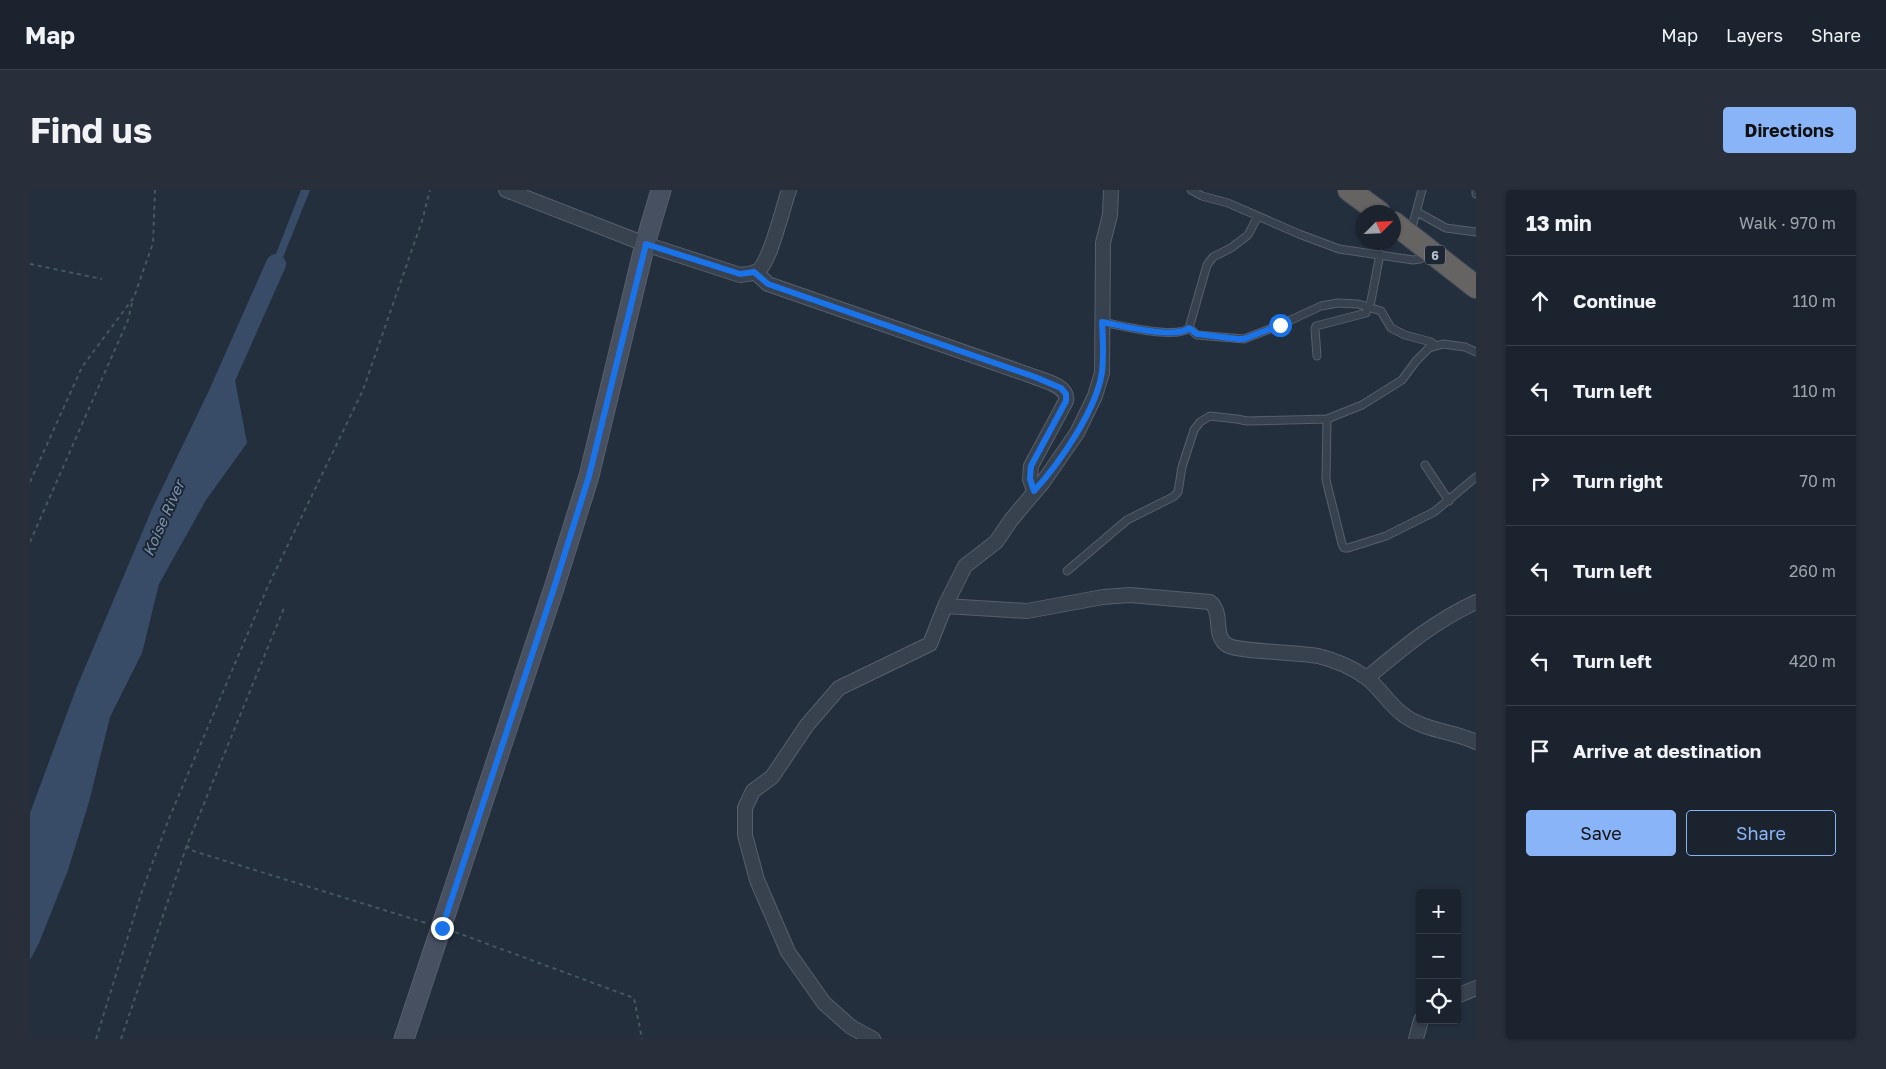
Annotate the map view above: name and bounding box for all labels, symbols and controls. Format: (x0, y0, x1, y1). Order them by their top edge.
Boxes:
text: Map (25, 20, 75, 49)
text: Map (1661, 24, 1698, 46)
text: Layers (1726, 24, 1783, 46)
text: Share (1811, 24, 1861, 46)
button: Directions (1723, 107, 1856, 153)
text: Find us (30, 109, 152, 151)
north arrow (1356, 205, 1401, 250)
text: 13 min (1526, 210, 1592, 236)
text: Walk · 970 m (1739, 213, 1836, 233)
road number: 6 (1425, 246, 1445, 264)
icon: ahead (1526, 287, 1554, 315)
text: Continue (1573, 289, 1656, 312)
text: 110 m (1792, 291, 1836, 311)
route start (1269, 314, 1292, 337)
icon: left (1526, 377, 1554, 405)
text: Turn left (1573, 379, 1652, 402)
text: 110 m (1792, 381, 1836, 401)
icon: right (1526, 467, 1554, 495)
text: Turn right (1573, 469, 1663, 492)
text: 70 m (1799, 471, 1836, 491)
water label: Koise River (138, 476, 188, 558)
icon: left (1526, 557, 1554, 585)
text: Turn left (1573, 559, 1652, 582)
text: 260 m (1789, 561, 1836, 581)
icon: left (1526, 647, 1554, 675)
text: Turn left (1573, 649, 1652, 672)
text: 420 m (1789, 651, 1836, 671)
icon: arrive (1526, 737, 1554, 765)
text: Arrive at destination (1573, 739, 1761, 762)
button: Save (1526, 810, 1676, 856)
button: Share (1686, 810, 1836, 856)
map controls (1416, 889, 1461, 1024)
button: + (1416, 889, 1461, 934)
route end (431, 917, 454, 940)
button: − (1416, 934, 1461, 979)
button: locate (1416, 979, 1461, 1024)

